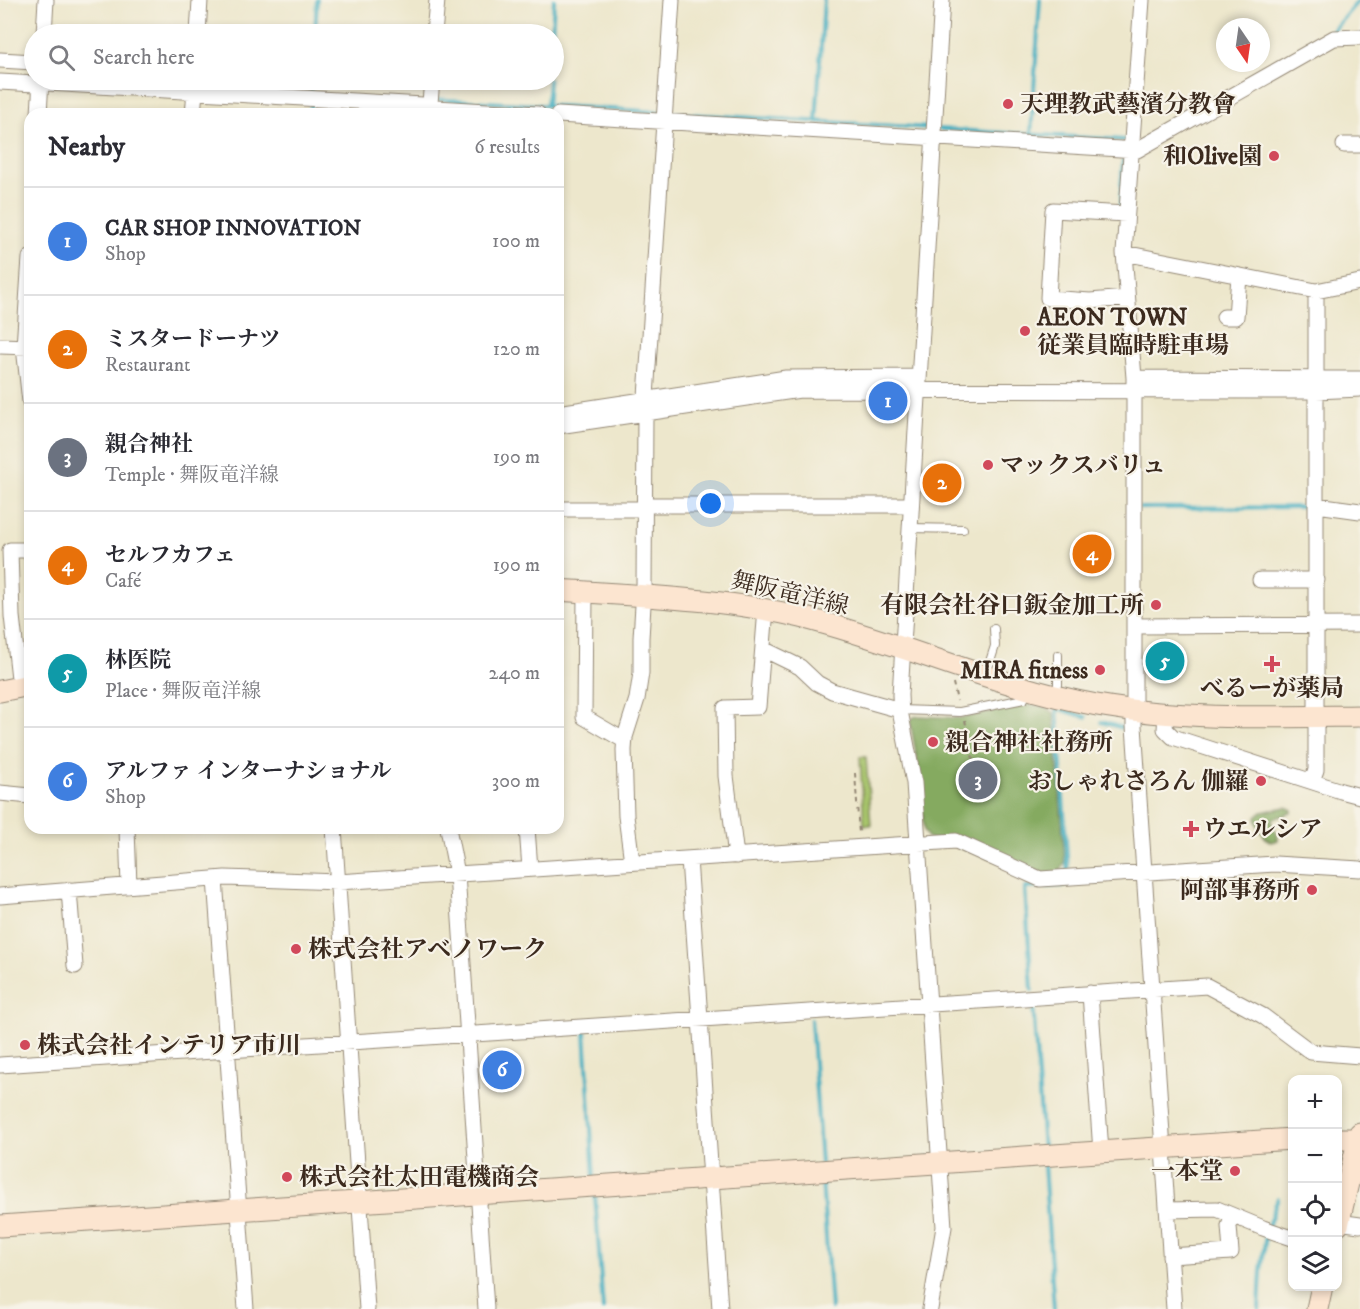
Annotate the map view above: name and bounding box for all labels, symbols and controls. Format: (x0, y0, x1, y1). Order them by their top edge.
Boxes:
north arrow (1216, 18, 1270, 72)
search box (24, 24, 564, 90)
icon: search (45, 41, 78, 74)
text: Search here (93, 44, 195, 71)
place label: 天理教武藝濱分教會 (1020, 90, 1236, 120)
marker: 天理教武藝濱分教會 (1001, 97, 1015, 111)
text: Nearby (48, 131, 125, 164)
text: 6 results (474, 135, 540, 160)
place label: 和Olive園 (1163, 142, 1262, 172)
marker: 和Olive園 (1267, 149, 1281, 163)
text: CAR SHOP INNOVATION (105, 215, 361, 242)
text: 1 (64, 229, 71, 254)
text: 100 m (492, 229, 540, 254)
text: Shop (105, 242, 146, 267)
place label: AEON TOWN 従業員臨時駐車場 (1036, 303, 1229, 361)
marker: AEON TOWN 従業員臨時駐車場 (1018, 324, 1032, 338)
text: ミスタードーナツ (105, 326, 281, 353)
text: 2 (63, 337, 72, 362)
text: 120 m (493, 337, 540, 362)
text: Restaurant (105, 353, 190, 378)
pin: 1 (868, 378, 908, 424)
text: 親合神社 (105, 431, 193, 458)
text: 3 (64, 445, 71, 470)
text: 190 m (493, 445, 540, 470)
place label: マックスバリュ (1000, 451, 1166, 481)
marker: マックスバリュ (981, 458, 995, 472)
pin: 2 (922, 460, 962, 506)
text: Temple · 舞阪竜洋線 (105, 463, 279, 488)
your location (696, 489, 725, 518)
pin: 4 (1072, 532, 1112, 576)
text: セルフカフェ (105, 542, 236, 569)
text: 4 (62, 553, 73, 578)
text: 190 m (493, 553, 540, 578)
street label: 舞阪竜洋線 (728, 566, 852, 622)
text: Café (105, 569, 141, 594)
place label: 有限会社谷口鈑金加工所 (880, 591, 1144, 621)
marker: 有限会社谷口鈑金加工所 (1149, 598, 1163, 612)
pin: 5 (1146, 638, 1184, 684)
text: 林医院 (105, 647, 171, 674)
place label: MIRA fitness (960, 656, 1088, 686)
marker: べるーが薬局 (1265, 657, 1279, 671)
text: 5 (63, 661, 72, 686)
text: 240 m (489, 661, 540, 686)
marker: MIRA fitness (1093, 663, 1107, 677)
place label: べるーが薬局 (1200, 674, 1344, 704)
text: Place · 舞阪竜洋線 (105, 679, 261, 704)
place label: 親合神社社務所 (945, 728, 1113, 758)
marker: 親合神社社務所 (926, 735, 940, 749)
text: アルファ インターナショナル (105, 758, 392, 785)
pin: 3 (958, 758, 998, 802)
place label: おしゃれさろん 伽羅 (1028, 767, 1249, 797)
text: 6 (62, 769, 73, 794)
text: 300 m (492, 769, 540, 794)
marker: おしゃれさろん 伽羅 (1254, 774, 1268, 788)
text: Shop (105, 785, 146, 810)
place label: ウエルシア (1203, 815, 1322, 845)
marker: ウエルシア (1184, 822, 1198, 836)
place label: 阿部事務所 (1180, 876, 1300, 906)
marker: 阿部事務所 (1305, 883, 1319, 897)
place label: 株式会社アベノワーク (308, 935, 547, 965)
marker: 株式会社アベノワーク (289, 942, 303, 956)
place label: 株式会社インテリア市川 (37, 1031, 301, 1061)
marker: 株式会社インテリア市川 (18, 1038, 32, 1052)
pin: 6 (482, 1048, 522, 1092)
map controls (1288, 1075, 1342, 1291)
button: + (1288, 1075, 1342, 1129)
button: − (1288, 1129, 1342, 1183)
place label: 一本堂 (1151, 1157, 1223, 1187)
place label: 株式会社太田電機商会 (299, 1163, 539, 1193)
marker: 一本堂 (1228, 1164, 1242, 1178)
marker: 株式会社太田電機商会 (280, 1170, 294, 1184)
button: locate (1288, 1183, 1342, 1237)
button: layers (1288, 1237, 1342, 1291)

